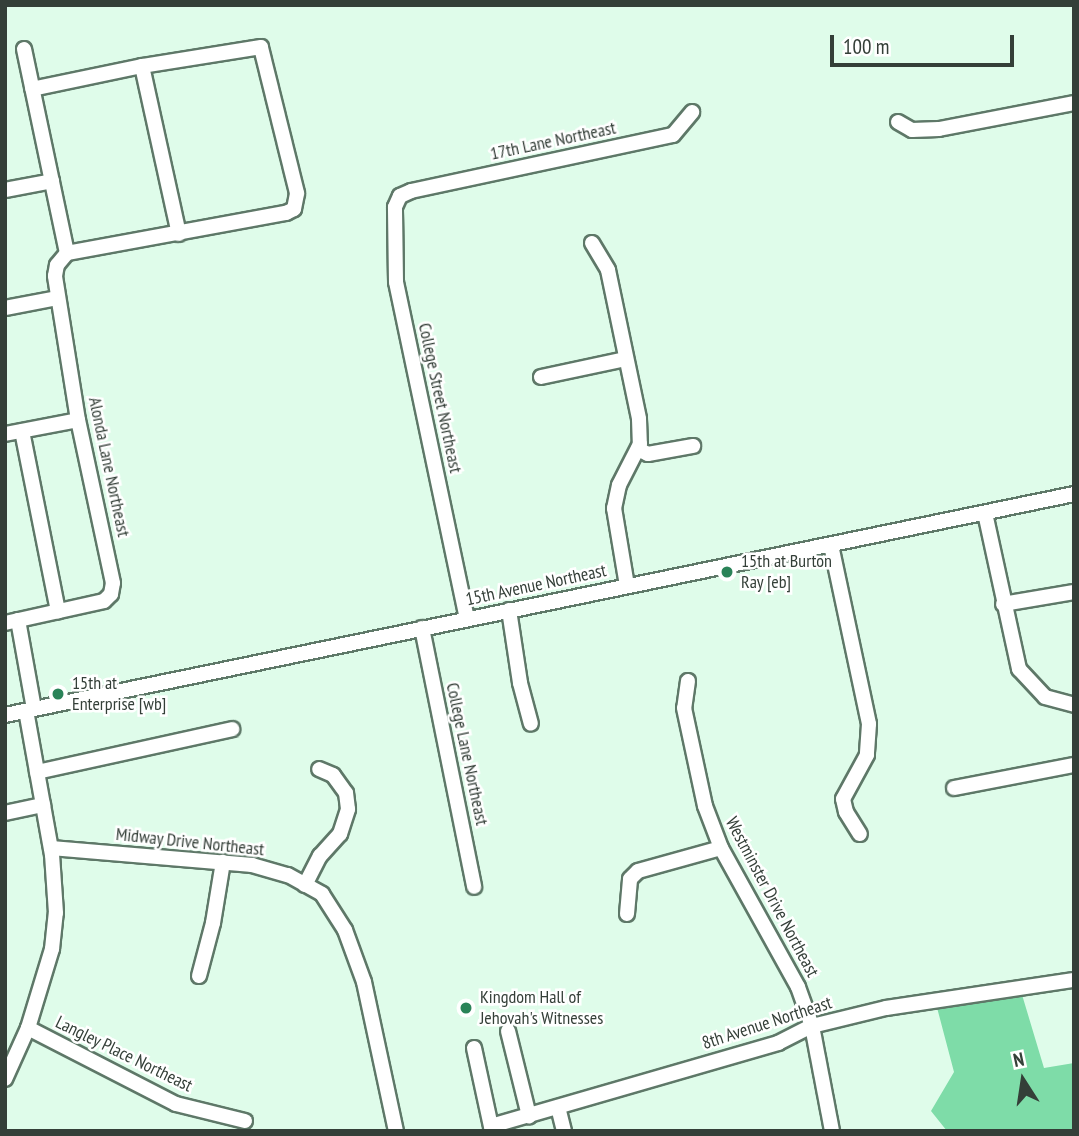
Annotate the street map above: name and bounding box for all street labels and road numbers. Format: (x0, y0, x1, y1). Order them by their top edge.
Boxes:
street label: 17th Lane Northeast (488, 117, 618, 165)
street label: College Street Northeast (414, 321, 466, 475)
street label: Alonda Lane Northeast (84, 395, 134, 539)
street label: 15th Avenue Northeast (464, 560, 608, 610)
street label: College Lane Northeast (441, 681, 493, 827)
street label: Westminster Drive Northeast (721, 813, 823, 981)
street label: Midway Drive Northeast (115, 823, 265, 861)
street label: 8th Avenue Northeast (699, 992, 835, 1054)
street label: Langley Place Northeast (52, 1011, 196, 1097)

